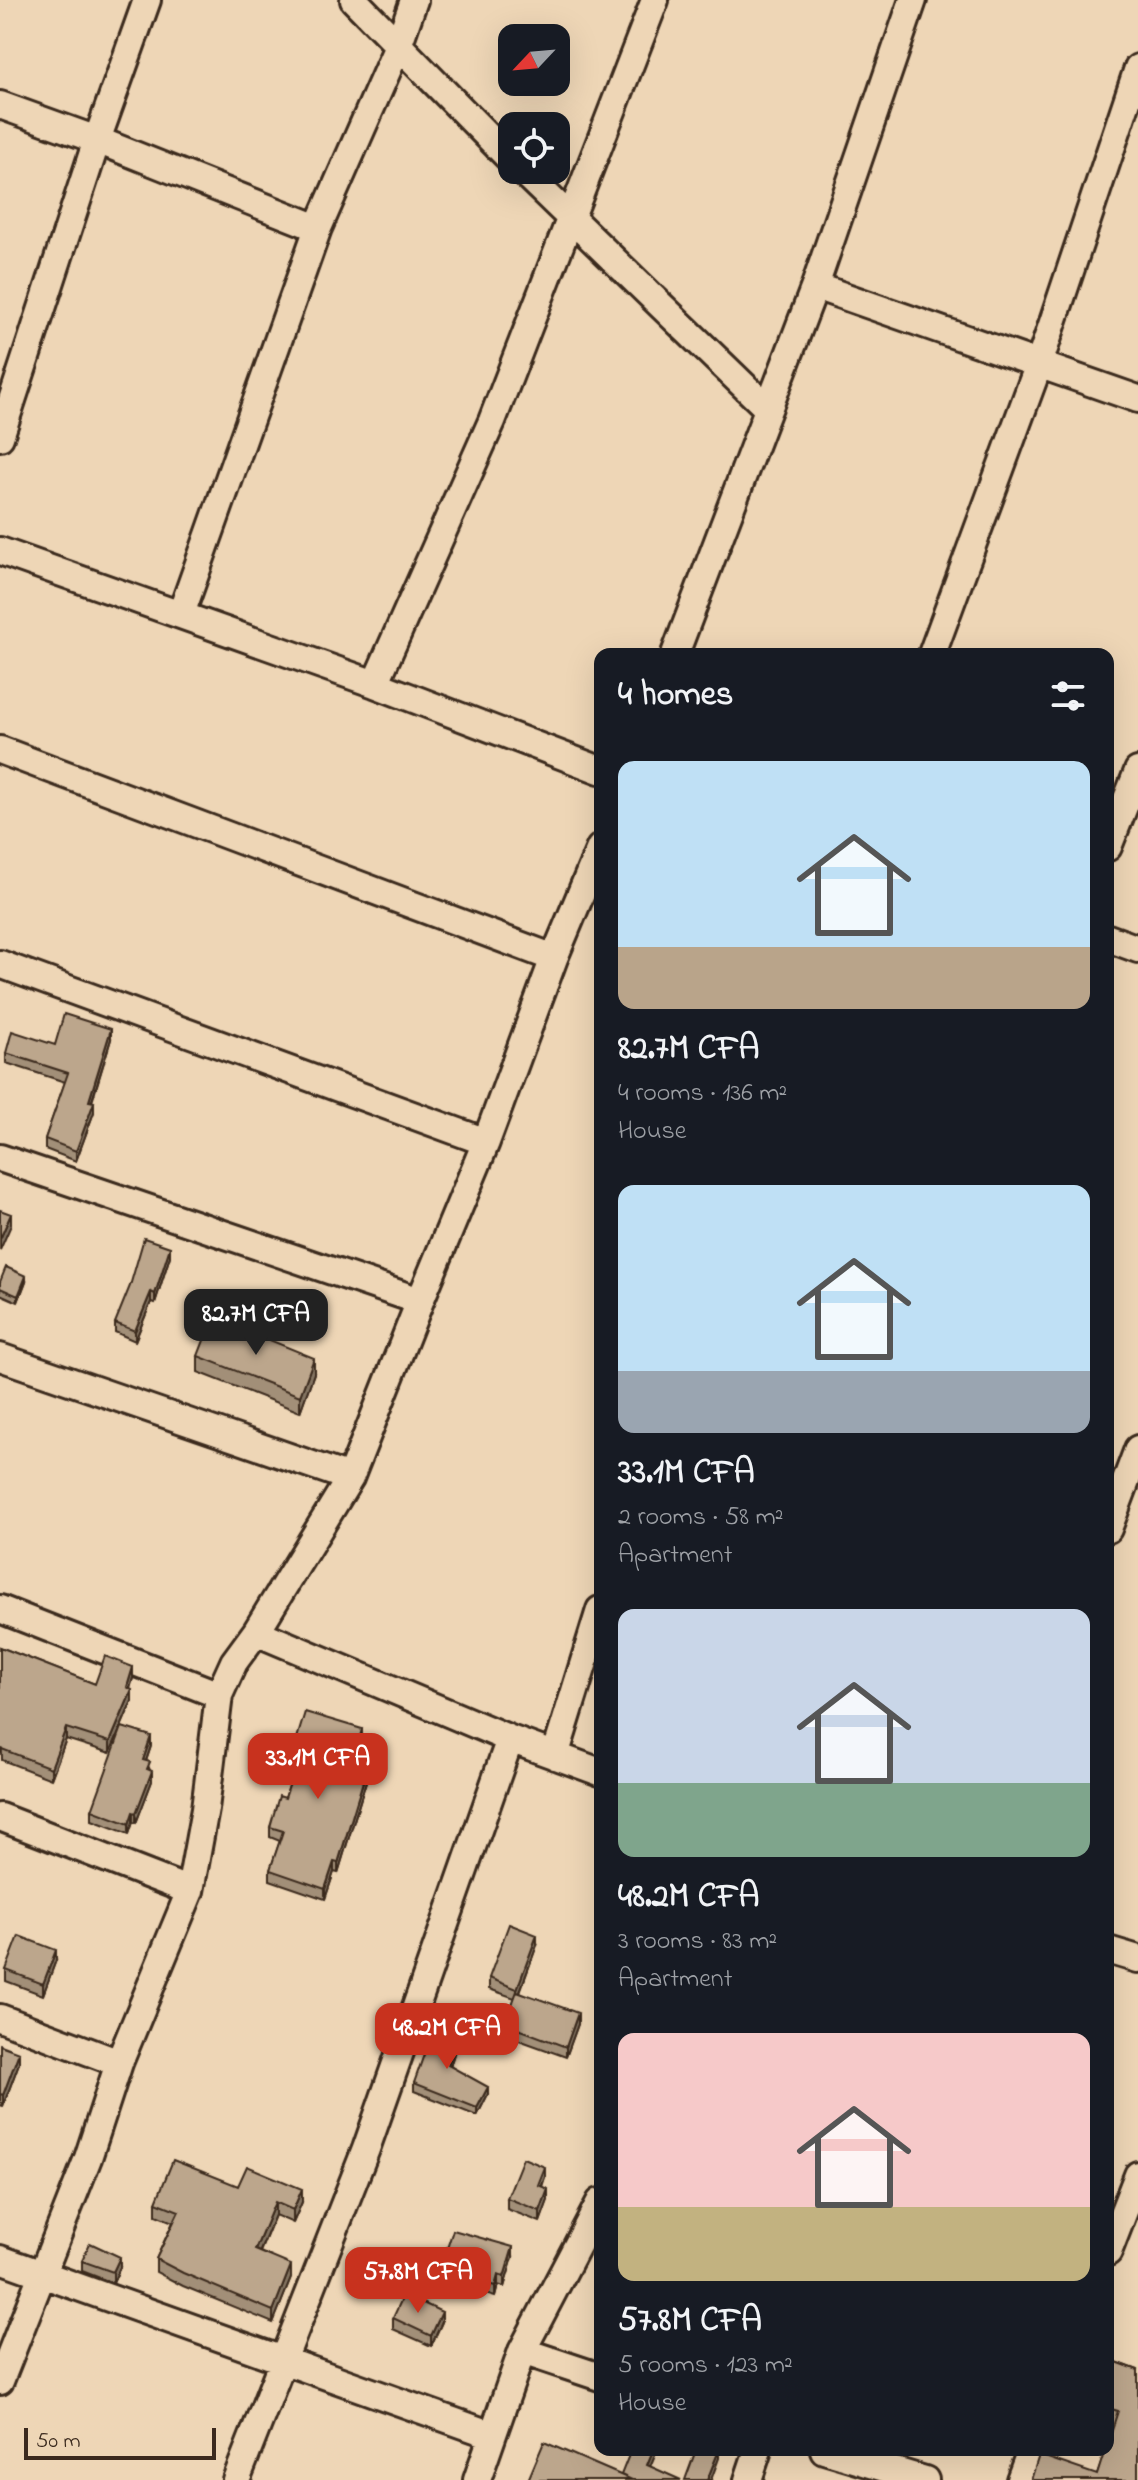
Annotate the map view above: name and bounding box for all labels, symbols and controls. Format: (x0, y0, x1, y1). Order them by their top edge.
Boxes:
north arrow (498, 24, 570, 96)
map controls (498, 24, 570, 184)
button: locate (498, 112, 570, 184)
text: 4 homes (618, 671, 733, 721)
icon: filters (1046, 674, 1090, 718)
icon: home (782, 813, 926, 957)
text: 82.7M CFA (618, 1025, 759, 1075)
text: 4 rooms · 136 m² (618, 1075, 787, 1113)
text: House (618, 1113, 686, 1151)
icon: home (782, 1237, 926, 1381)
pin: 82.7M CFA (164, 1289, 348, 1357)
text: 82.7M CFA (202, 1296, 310, 1334)
text: 33.1M CFA (618, 1449, 755, 1499)
text: 2 rooms · 58 m² (618, 1499, 784, 1537)
text: Apartment (618, 1537, 732, 1575)
icon: home (782, 1661, 926, 1805)
pin: 33.1M CFA (226, 1733, 410, 1801)
text: 33.1M CFA (266, 1740, 370, 1778)
text: 48.2M CFA (618, 1873, 759, 1923)
text: 3 rooms · 83 m² (618, 1923, 777, 1961)
text: Apartment (618, 1961, 732, 1999)
pin: 48.2M CFA (355, 2003, 539, 2071)
text: 48.2M CFA (393, 2010, 501, 2048)
icon: home (782, 2085, 926, 2229)
pin: 57.8M CFA (326, 2247, 510, 2315)
text: 57.8M CFA (363, 2254, 473, 2292)
text: 57.8M CFA (618, 2297, 762, 2347)
text: 5 rooms · 123 m² (618, 2347, 793, 2385)
text: House (618, 2385, 686, 2423)
scale bar (24, 2424, 216, 2460)
text: 50 m (36, 2426, 81, 2458)

